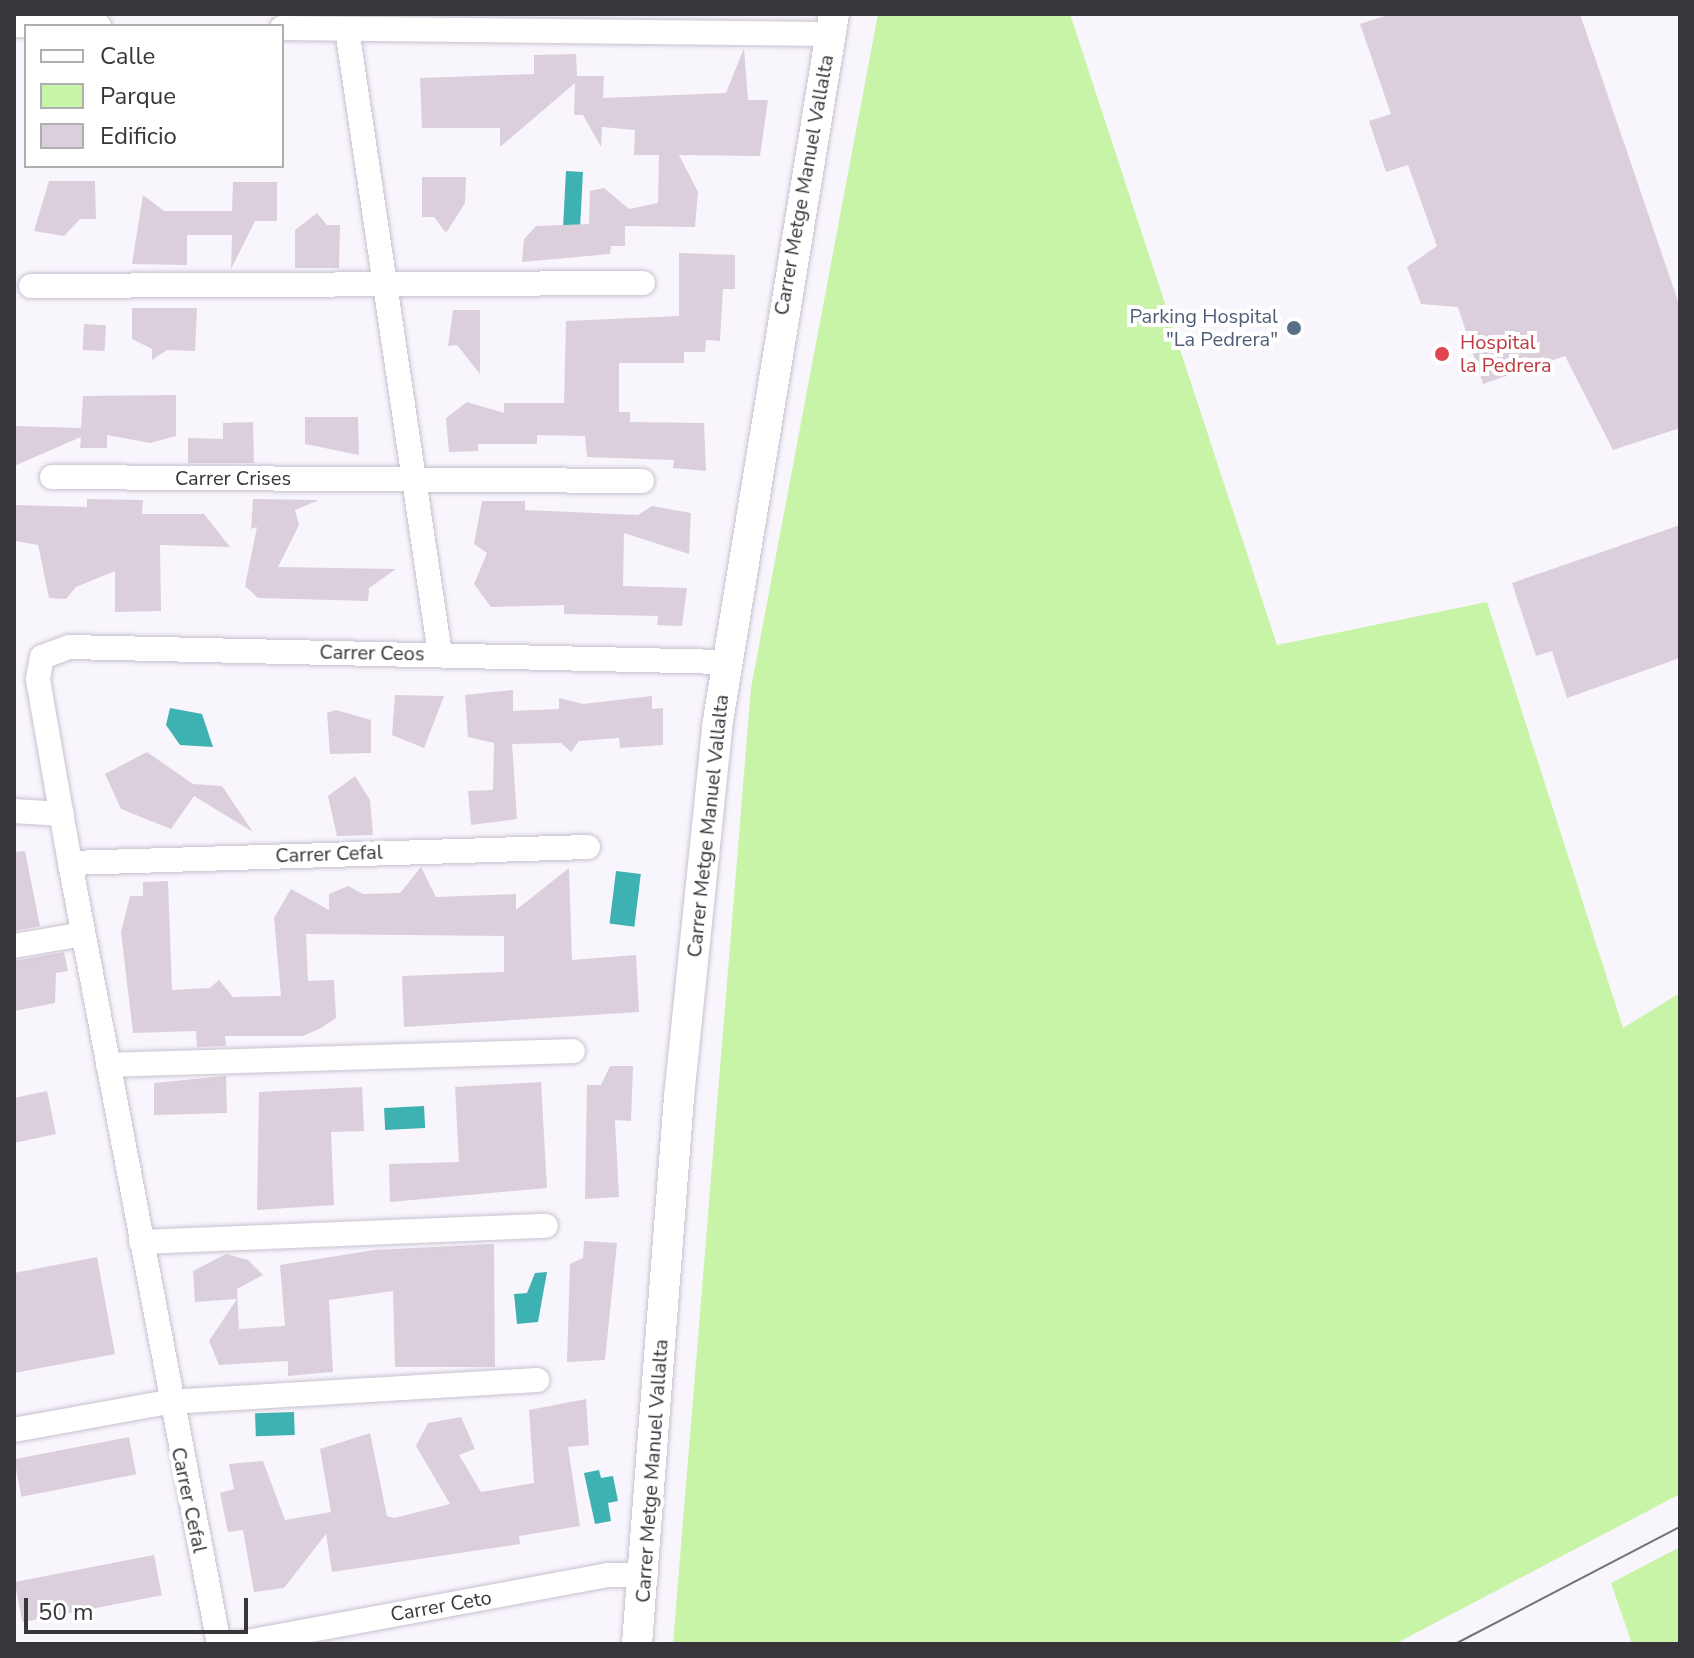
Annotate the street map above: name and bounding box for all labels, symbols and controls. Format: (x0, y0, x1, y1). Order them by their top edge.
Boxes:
legend (24, 24, 284, 168)
text: Calle (100, 40, 155, 72)
street label: Carrer Metge Manuel Vallalta (769, 53, 839, 317)
text: Parque (100, 80, 176, 112)
text: Edificio (100, 120, 177, 152)
place label: Parking Hospital "La Pedrera" (1129, 304, 1278, 351)
marker: Parking Hospital "La Pedrera" (1285, 319, 1303, 337)
place label: Hospital la Pedrera (1460, 330, 1552, 377)
marker: Hospital la Pedrera (1431, 343, 1453, 365)
street label: Carrer Crises (175, 466, 291, 490)
street label: Carrer Ceos (319, 640, 425, 666)
street label: Carrer Metge Manuel Vallalta (682, 693, 734, 959)
street label: Carrer Cefal (275, 840, 383, 868)
street label: Carrer Metge Manuel Vallalta (631, 1338, 673, 1604)
street label: Carrer Cefal (166, 1445, 212, 1555)
scale bar (28, 1582, 252, 1632)
street label: Carrer Ceto (389, 1585, 493, 1627)
text: 50 m (38, 1596, 94, 1628)

